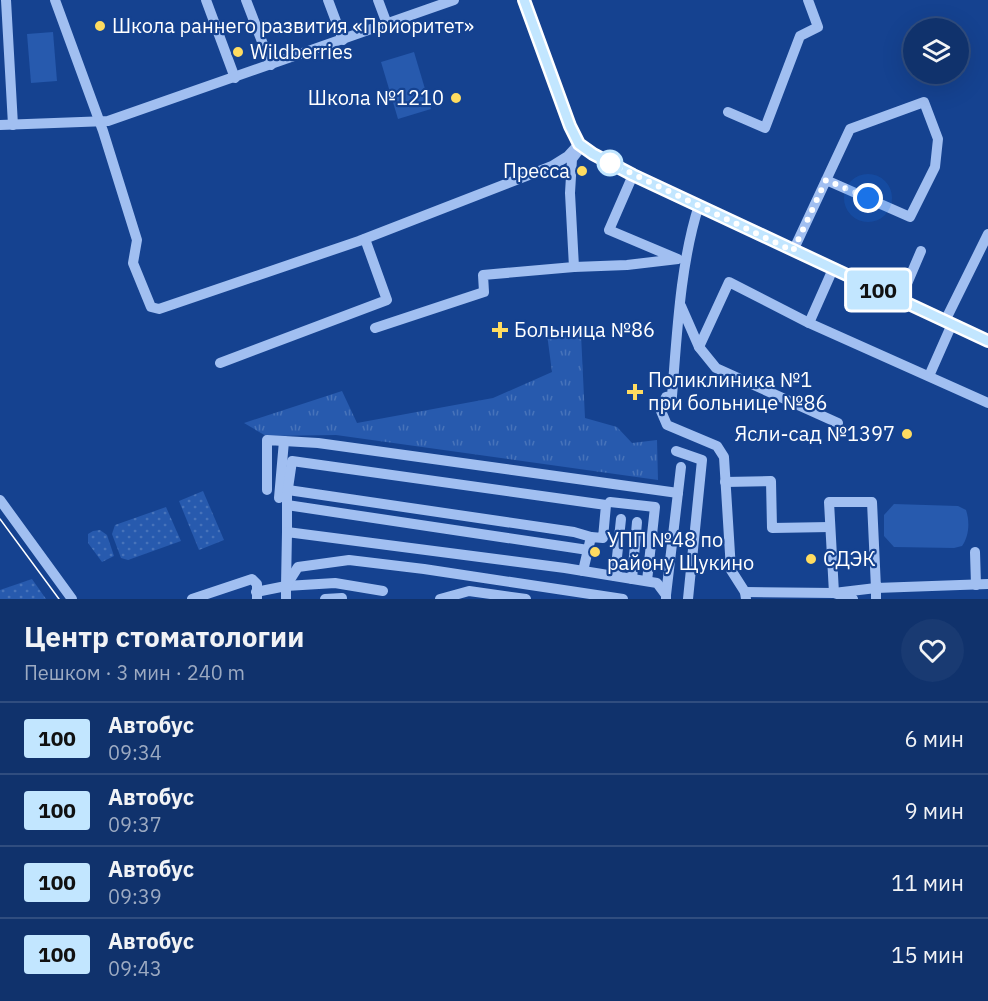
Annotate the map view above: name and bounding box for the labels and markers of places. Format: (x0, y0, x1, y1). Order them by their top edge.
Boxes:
place label: Школа раннего развития «Приоритет» (112, 12, 474, 39)
marker: Школа раннего развития «Приоритет» (93, 19, 107, 33)
place label: Wildberries (250, 38, 353, 65)
marker: Wildberries (231, 45, 245, 59)
place label: Школа №1210 (308, 84, 444, 111)
marker: Школа №1210 (449, 91, 463, 105)
unlabelled marker (597, 150, 623, 176)
place label: Пресса (503, 157, 570, 184)
marker: Пресса (575, 164, 589, 178)
place label: Больница №86 (514, 316, 655, 343)
marker: Больница №86 (491, 321, 509, 339)
place label: Поликлиника №1 при больнице №86 (648, 366, 827, 416)
marker: Поликлиника №1 при больнице №86 (626, 383, 644, 401)
place label: Ясли-сад №1397 (735, 420, 895, 447)
marker: Ясли-сад №1397 (900, 427, 914, 441)
place label: УПП №48 по району Щукино (607, 526, 754, 576)
marker: УПП №48 по району Щукино (588, 545, 602, 559)
place label: СДЭК (823, 545, 876, 572)
marker: СДЭК (804, 552, 818, 566)

